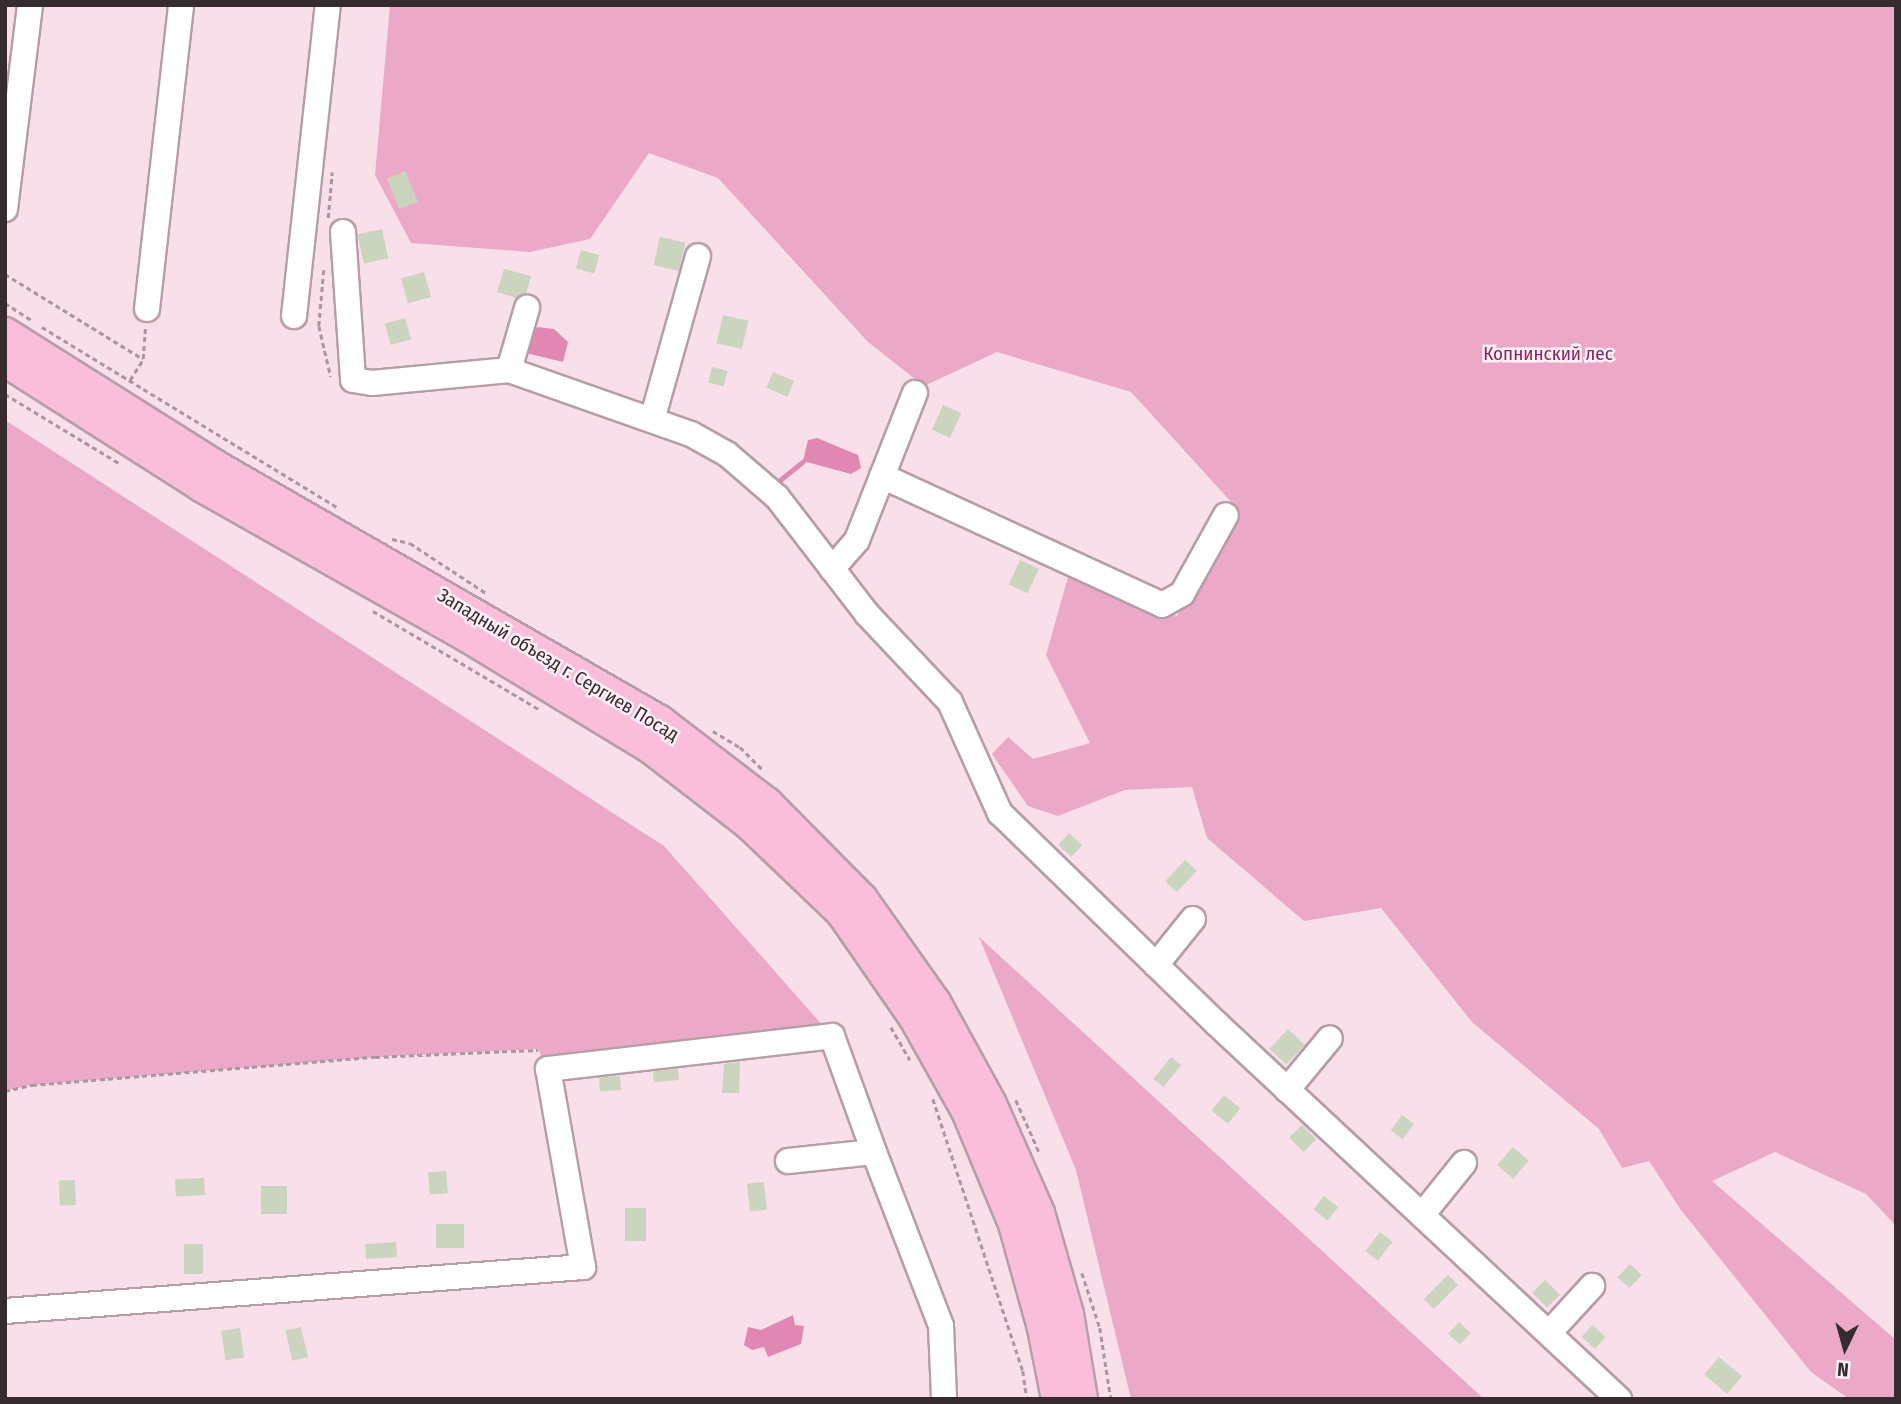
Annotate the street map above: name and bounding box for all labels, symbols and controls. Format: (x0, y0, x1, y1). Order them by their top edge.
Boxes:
park label: Копнинский лес (1483, 343, 1613, 365)
street label: Западный объезд г. Сергиев Посад (433, 584, 683, 746)
north arrow (1810, 1313, 1880, 1383)
text: N (1836, 1357, 1850, 1381)

